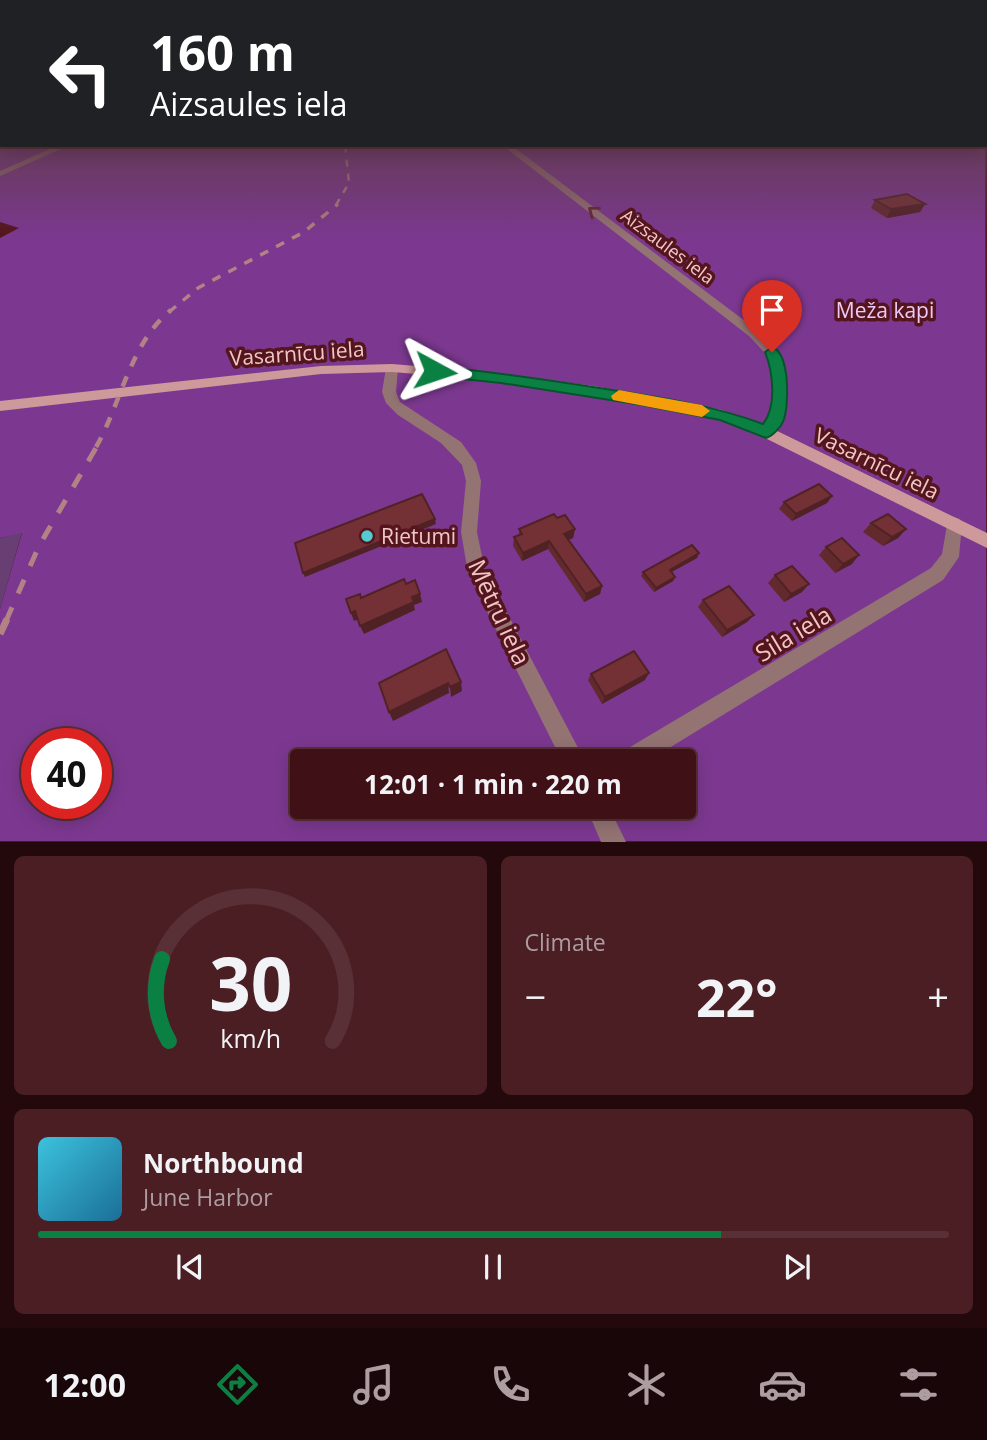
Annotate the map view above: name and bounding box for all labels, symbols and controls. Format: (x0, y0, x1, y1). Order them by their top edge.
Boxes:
text: 160 m (150, 19, 295, 85)
icon: left (35, 28, 126, 119)
text: Aizsaules iela (150, 82, 347, 125)
street label: Aizsaules iela (616, 203, 720, 289)
one-way arrow (588, 207, 600, 220)
pin (742, 280, 802, 352)
icon: arrive (753, 291, 791, 329)
park label: Meža kapi (836, 296, 934, 324)
street label: Vasarnīcu iela (229, 334, 365, 372)
position arrow (398, 334, 472, 408)
street label: Vasarnīcu iela (810, 421, 944, 505)
place label: Rietumi (381, 522, 456, 550)
marker: Rietumi (359, 528, 375, 544)
street label: Mētru iela (461, 554, 539, 670)
street label: Sila iela (749, 597, 837, 669)
speed limit sign: 40 (21, 728, 112, 819)
text: 12:01 · 1 min · 220 m (364, 766, 622, 802)
text: Climate (525, 926, 606, 958)
text: 30 (209, 934, 292, 1033)
text: 22° (696, 961, 778, 1032)
text: − (525, 970, 546, 1022)
text: + (927, 970, 949, 1022)
text: km/h (220, 1021, 281, 1055)
text: Northbound (143, 1145, 304, 1181)
text: June Harbor (143, 1181, 273, 1213)
icon: previous (171, 1248, 209, 1286)
icon: pause (474, 1248, 512, 1286)
icon: next (778, 1248, 816, 1286)
icon: directions (213, 1360, 262, 1409)
icon: music (349, 1360, 398, 1409)
icon: phone (486, 1360, 535, 1409)
icon: climate (622, 1360, 671, 1409)
icon: car (758, 1360, 807, 1409)
icon: filters (894, 1360, 943, 1409)
text: 12:00 (44, 1363, 126, 1406)

